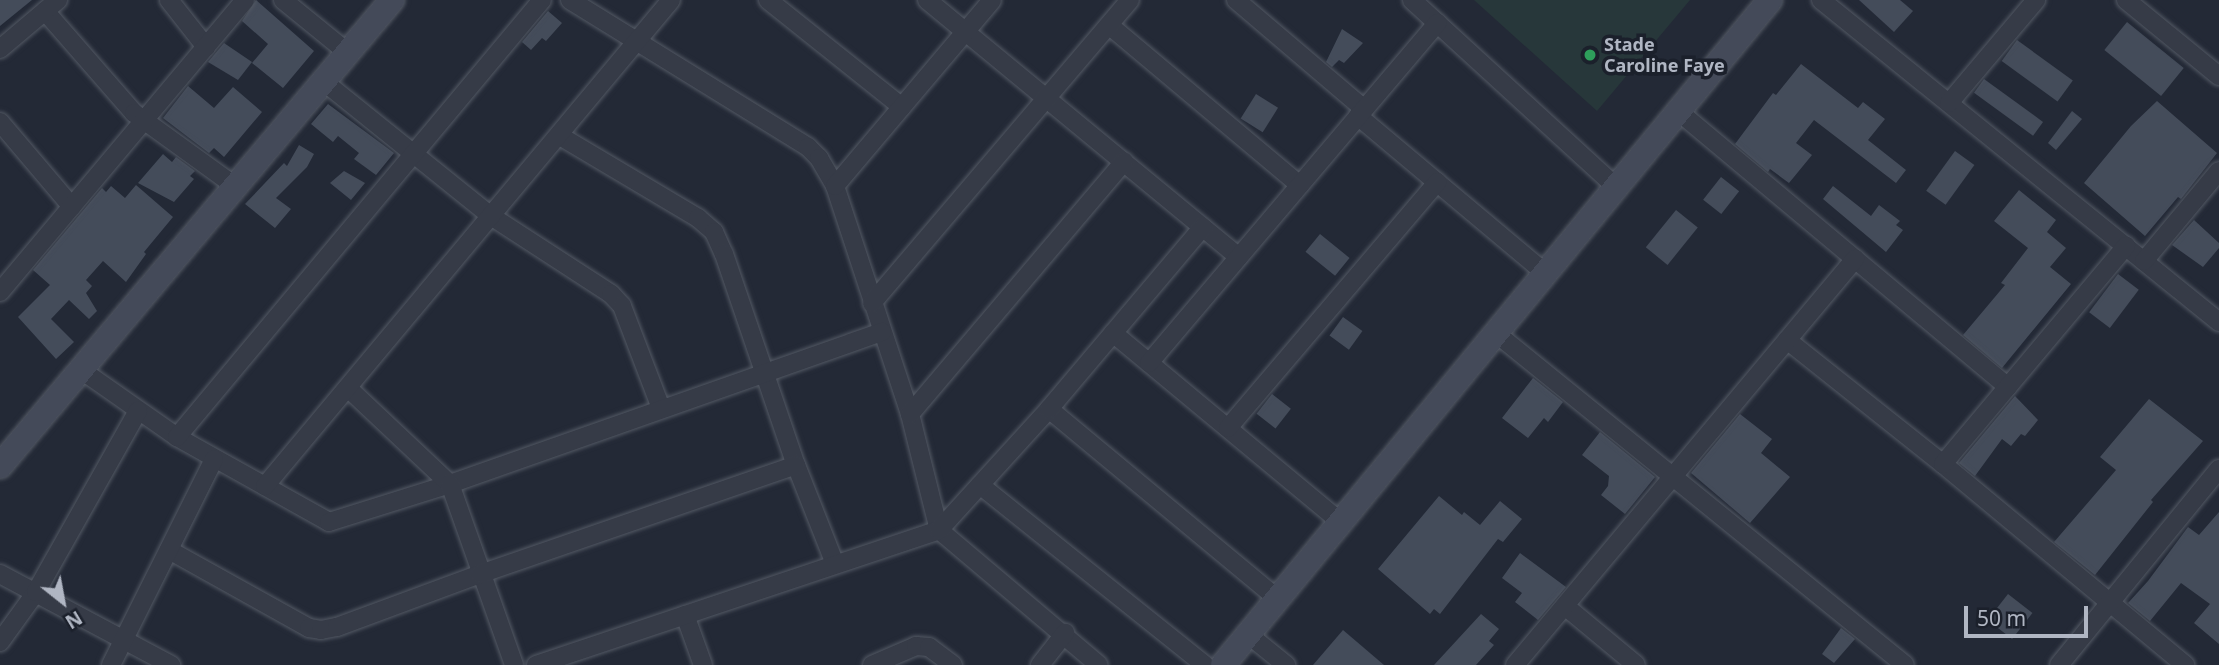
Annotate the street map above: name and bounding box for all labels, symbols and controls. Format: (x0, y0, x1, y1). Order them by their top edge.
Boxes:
place label: Stade Caroline Faye (1604, 34, 1725, 76)
marker: Stade Caroline Faye (1582, 47, 1598, 63)
north arrow (28, 567, 98, 637)
scale bar (1967, 592, 2091, 636)
text: 50 m (1977, 604, 2026, 632)
text: N (61, 605, 87, 635)

